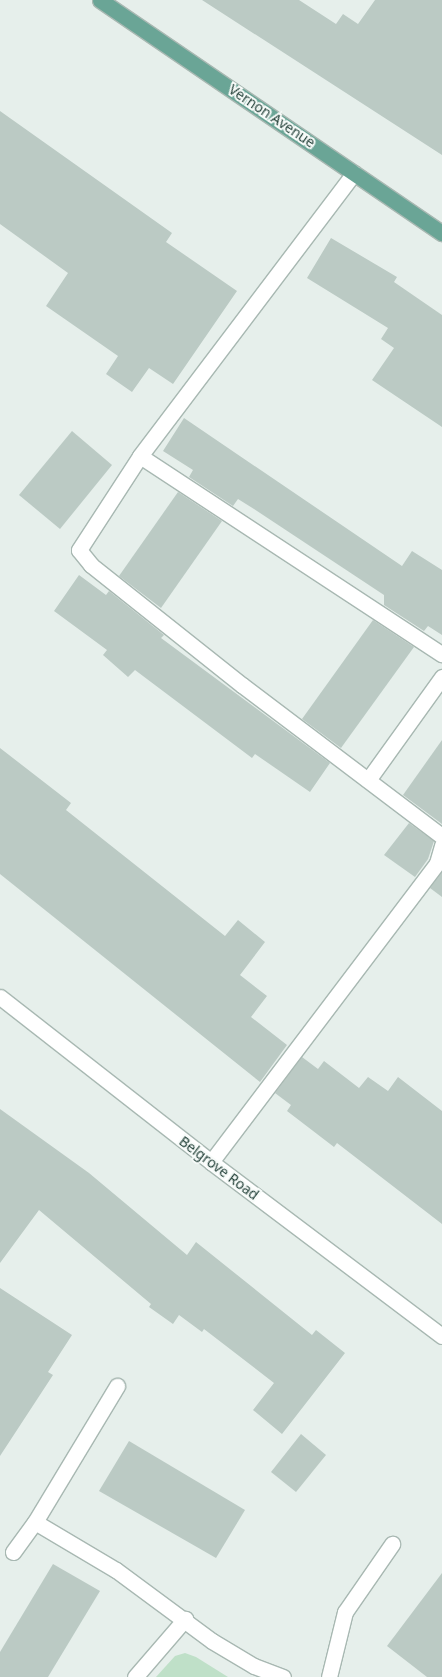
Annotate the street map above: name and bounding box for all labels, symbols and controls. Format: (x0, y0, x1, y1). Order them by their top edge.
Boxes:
street label: Vernon Avenue (226, 81, 318, 151)
street label: Belgrove Road (176, 1133, 262, 1203)

